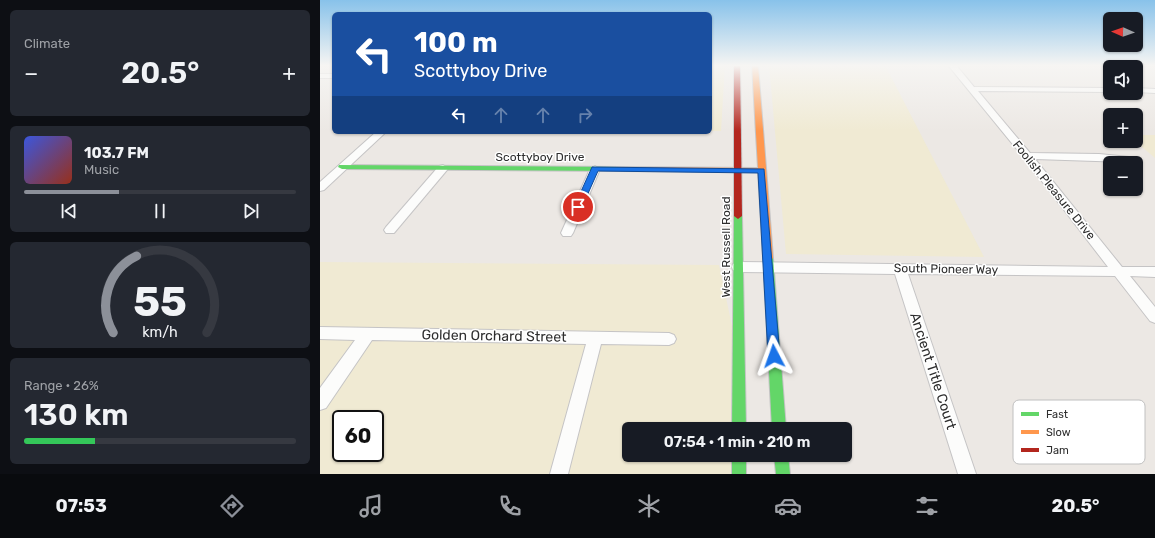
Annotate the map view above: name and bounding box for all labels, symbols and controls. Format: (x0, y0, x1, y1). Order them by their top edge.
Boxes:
north arrow (1103, 12, 1143, 52)
map controls (1103, 12, 1143, 196)
text: 100 m (414, 26, 498, 59)
icon: left (348, 28, 400, 80)
text: Climate (24, 36, 70, 51)
text: 20.5° (121, 55, 199, 91)
text: − (24, 60, 38, 87)
text: + (282, 60, 296, 87)
text: Scottyboy Drive (414, 60, 547, 82)
button: sound (1103, 60, 1143, 100)
icon: left (448, 104, 470, 126)
icon: ahead (490, 104, 512, 126)
icon: ahead (532, 104, 554, 126)
icon: right (574, 104, 596, 126)
button: + (1103, 108, 1143, 148)
street label: Foolish Pleasure Drive (1010, 138, 1098, 242)
text: 103.7 FM (84, 144, 149, 162)
street label: Scottyboy Drive (496, 150, 585, 164)
button: − (1103, 156, 1143, 196)
text: Music (84, 162, 119, 177)
pin (561, 190, 595, 224)
icon: arrive (567, 196, 589, 218)
street label: West Russell Road (719, 196, 733, 298)
icon: previous (58, 200, 80, 222)
icon: pause (149, 200, 171, 222)
icon: next (240, 200, 262, 222)
street label: South Pioneer Way (894, 261, 999, 277)
text: 55 (133, 277, 187, 326)
street label: Ancient Title Court (906, 310, 960, 432)
text: km/h (142, 324, 178, 341)
street label: Golden Orchard Street (421, 326, 567, 346)
position arrow (753, 335, 795, 377)
text: Range · 26% (24, 378, 99, 393)
text: 130 km (24, 397, 129, 433)
legend (1013, 400, 1145, 464)
text: Fast (1046, 408, 1069, 421)
speed limit sign: 60 (332, 410, 384, 462)
text: Slow (1046, 426, 1071, 439)
text: 07:54 · 1 min · 210 m (664, 433, 810, 451)
text: Jam (1046, 444, 1069, 457)
icon: directions (218, 492, 246, 520)
icon: music (357, 492, 385, 520)
icon: phone (496, 492, 524, 520)
icon: climate (635, 492, 663, 520)
icon: car (774, 492, 802, 520)
icon: filters (913, 492, 941, 520)
text: 07:53 (55, 495, 107, 517)
text: 20.5° (1051, 495, 1099, 517)

